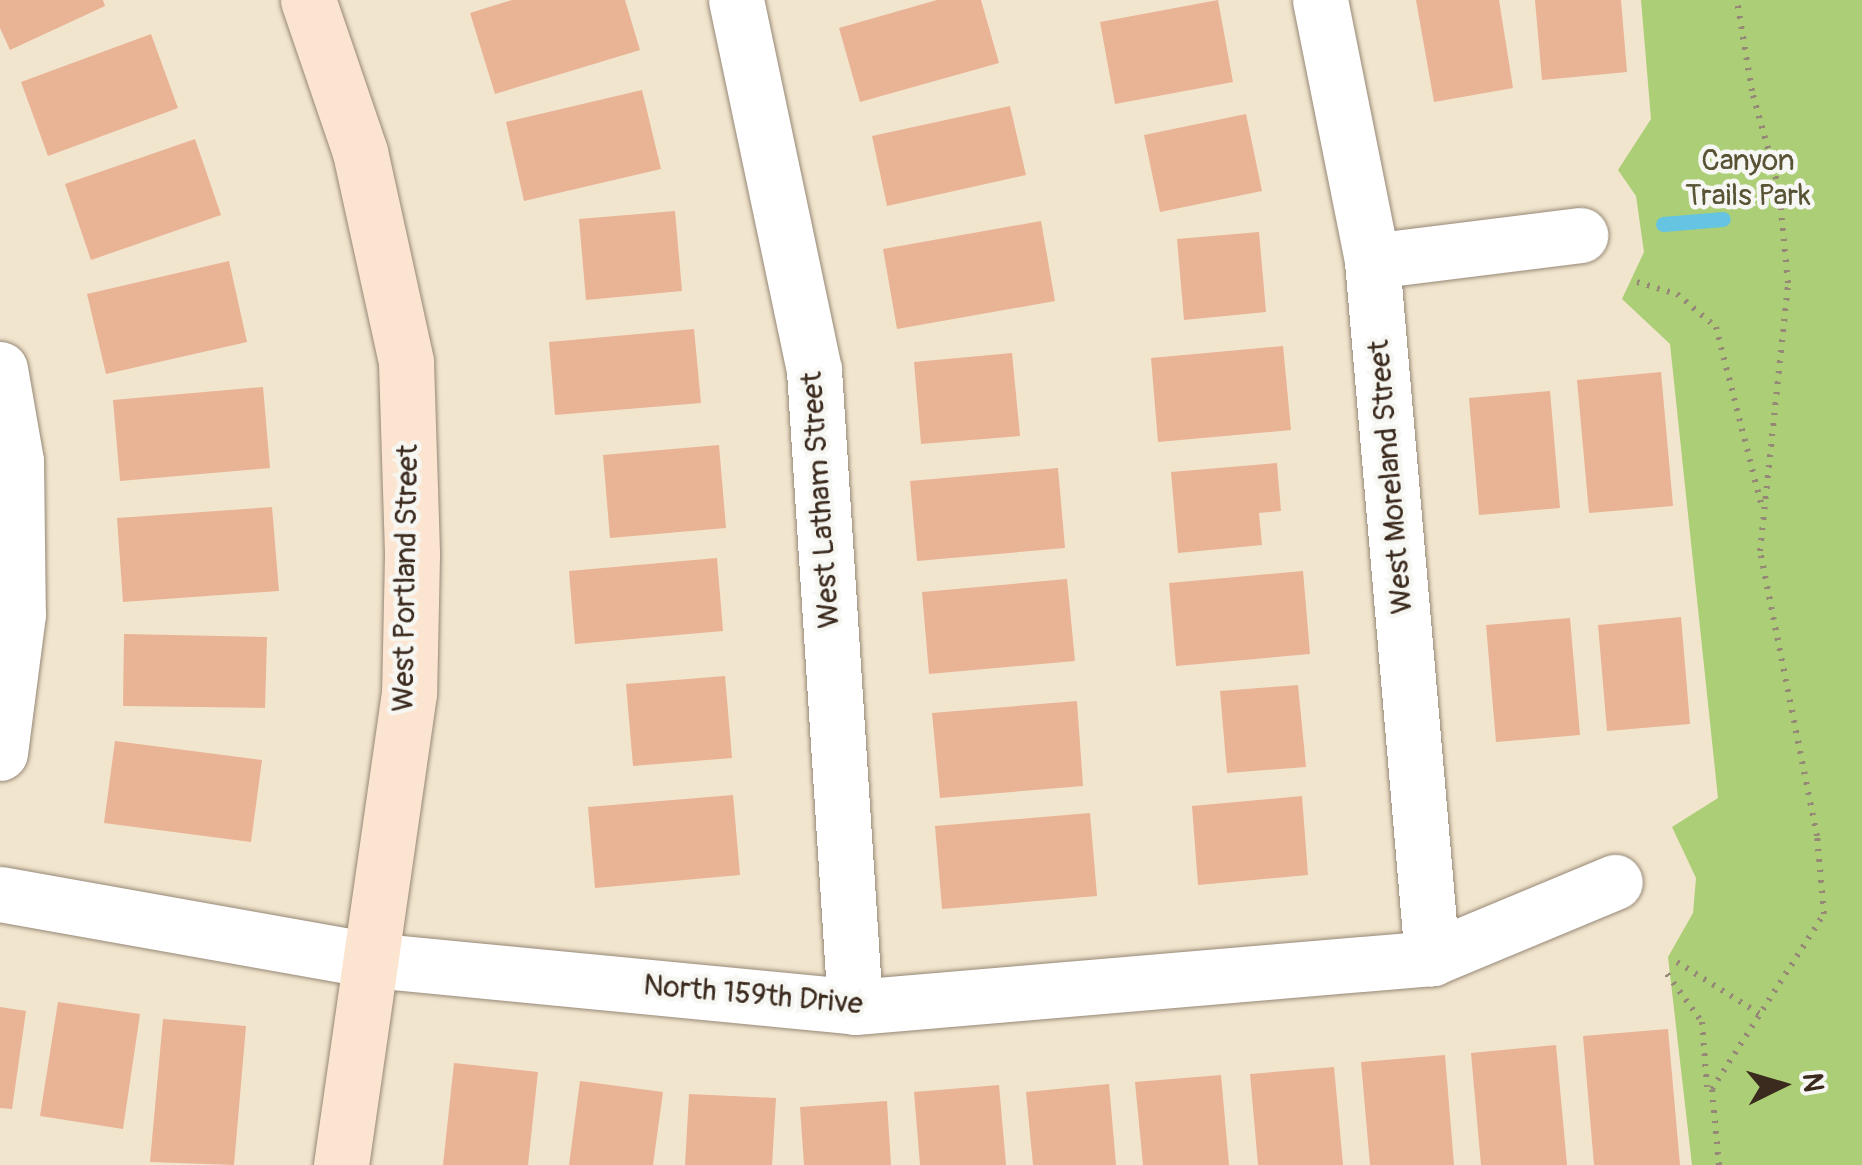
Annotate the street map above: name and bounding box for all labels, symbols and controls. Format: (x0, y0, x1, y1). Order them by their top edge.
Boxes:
park label: Canyon Trails Park (1685, 143, 1811, 214)
street label: West Moreland Street (1361, 339, 1421, 615)
street label: West Latham Street (794, 371, 848, 629)
street label: West Portland Street (386, 444, 426, 712)
street label: North 159th Drive (642, 967, 864, 1023)
north arrow (1732, 1035, 1832, 1135)
text: N (1794, 1071, 1831, 1093)

